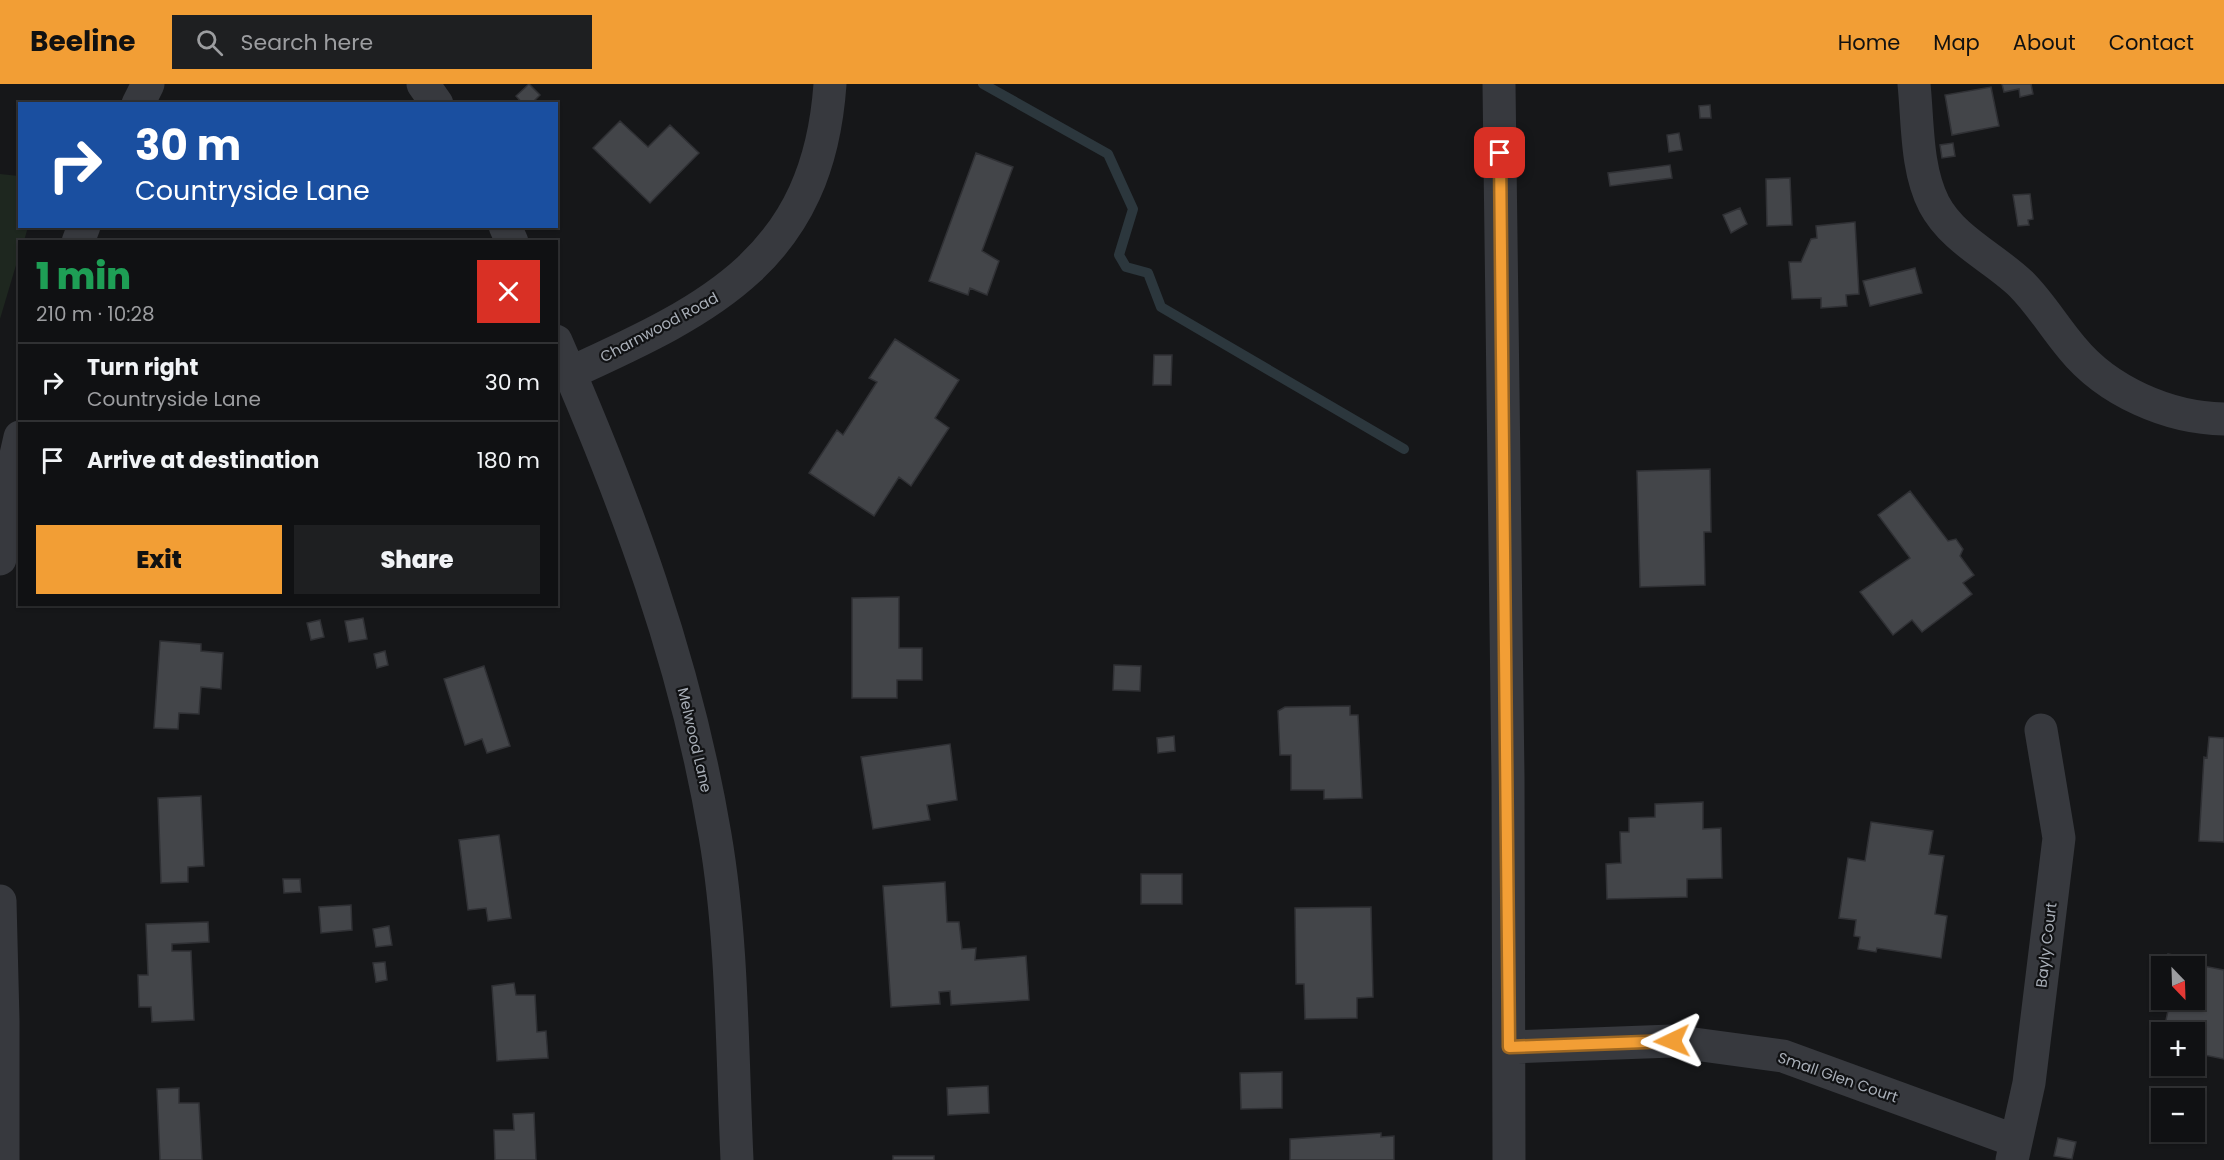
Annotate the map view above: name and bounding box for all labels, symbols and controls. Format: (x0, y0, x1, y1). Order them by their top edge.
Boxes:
search box (172, 15, 592, 69)
text: Beeline (30, 22, 136, 61)
icon: search (193, 26, 226, 59)
text: Search here (241, 27, 373, 58)
text: Home (1838, 28, 1900, 57)
text: Map (1933, 28, 1980, 57)
text: About (2013, 28, 2076, 57)
text: Contact (2109, 28, 2194, 57)
text: 30 m (135, 116, 241, 175)
icon: right (36, 126, 114, 204)
pin (1474, 127, 1525, 178)
icon: arrive (1483, 136, 1516, 169)
text: Countryside Lane (135, 172, 370, 209)
text: 1 min (36, 251, 131, 302)
button: close (477, 260, 540, 323)
street label: Charnwood Road (596, 287, 722, 367)
text: 210 m · 10:28 (36, 300, 155, 328)
text: Turn right (87, 352, 198, 383)
icon: right (36, 366, 69, 399)
text: 30 m (485, 367, 540, 398)
text: Countryside Lane (87, 385, 261, 413)
icon: arrive (36, 444, 69, 477)
text: Arrive at destination (87, 445, 319, 476)
text: 180 m (477, 445, 540, 476)
button: Exit (36, 525, 282, 594)
button: Share (294, 525, 540, 594)
street label: Melwood Lane (673, 685, 717, 795)
street label: Bayly Court (2030, 901, 2062, 989)
north arrow (2151, 956, 2205, 1010)
map controls (2151, 956, 2205, 1142)
position arrow (1640, 1009, 1704, 1073)
button: + (2151, 1022, 2205, 1076)
street label: Small Glen Court (1775, 1047, 1901, 1107)
button: − (2151, 1088, 2205, 1142)

